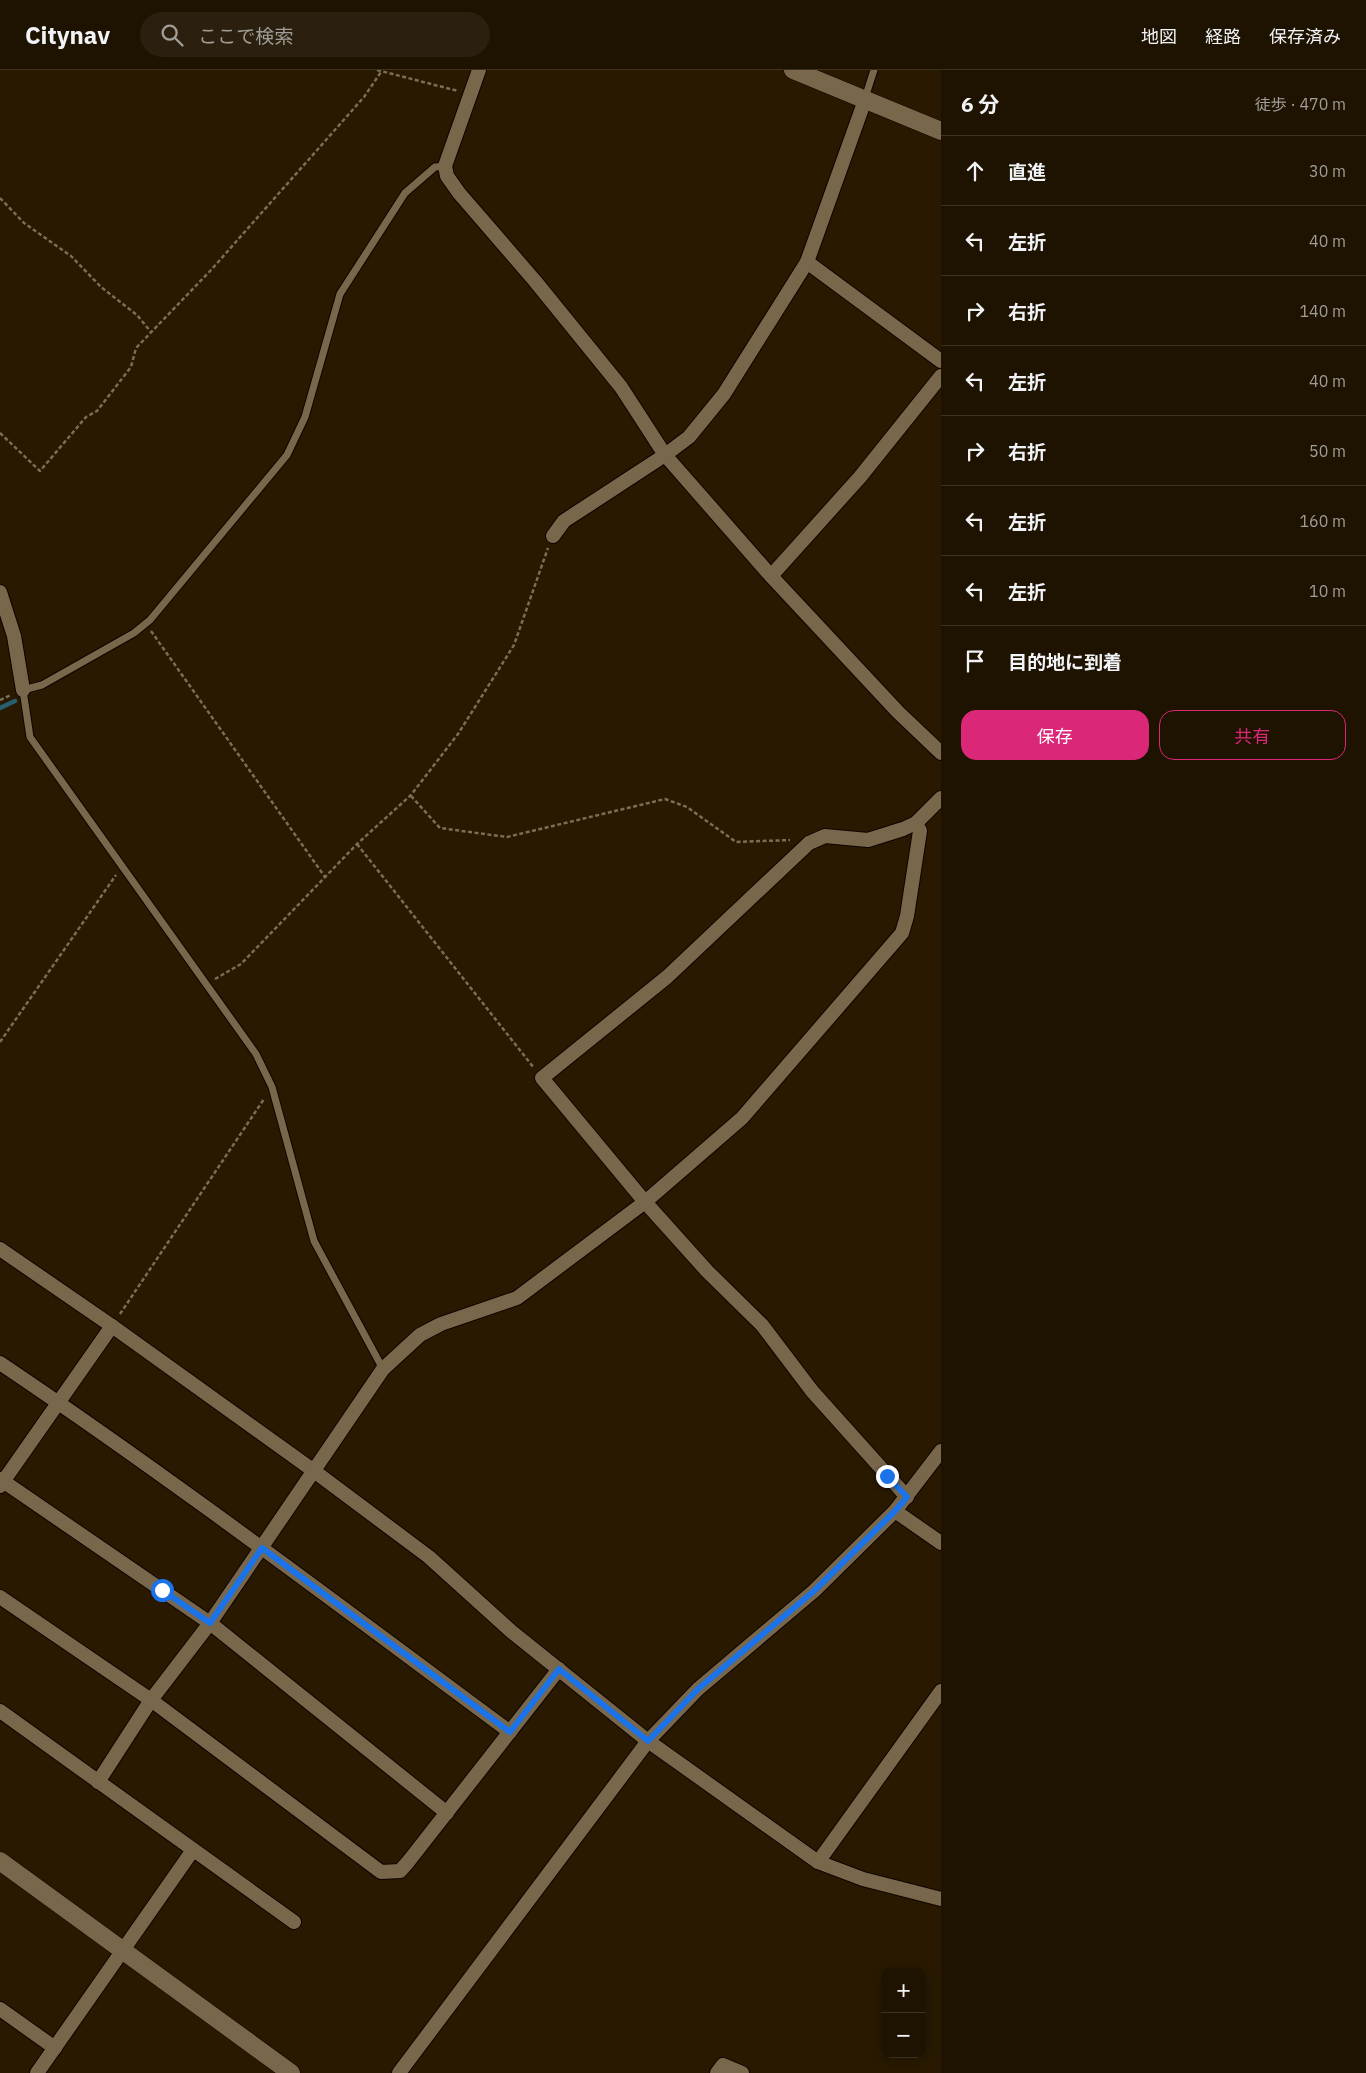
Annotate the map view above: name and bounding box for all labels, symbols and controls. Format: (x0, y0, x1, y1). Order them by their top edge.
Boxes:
search box (140, 12, 490, 57)
text: Citynav (25, 19, 110, 51)
icon: search (158, 21, 186, 49)
text: ここで検索 (198, 24, 293, 48)
text: 地図 (1141, 25, 1177, 48)
text: 経路 (1205, 25, 1241, 48)
text: 保存済み (1269, 25, 1341, 48)
text: 6 分 (961, 90, 1000, 118)
text: 徒歩 · 470 m (1255, 94, 1346, 114)
icon: ahead (961, 157, 989, 185)
text: 直進 (1008, 160, 1046, 184)
text: 30 m (1309, 161, 1346, 181)
icon: left (961, 227, 989, 255)
text: 左折 (1008, 230, 1046, 254)
text: 40 m (1309, 231, 1346, 251)
icon: right (961, 297, 989, 325)
text: 右折 (1008, 300, 1046, 324)
text: 140 m (1299, 301, 1346, 321)
icon: left (961, 367, 989, 395)
text: 左折 (1008, 370, 1046, 394)
text: 40 m (1309, 371, 1346, 391)
icon: right (961, 437, 989, 465)
text: 右折 (1008, 440, 1046, 464)
text: 50 m (1309, 441, 1346, 461)
icon: left (961, 507, 989, 535)
text: 左折 (1008, 510, 1046, 534)
text: 160 m (1299, 511, 1346, 531)
icon: left (961, 577, 989, 605)
text: 左折 (1008, 580, 1046, 604)
text: 10 m (1309, 581, 1346, 601)
icon: arrive (961, 647, 989, 675)
text: 目的地に到着 (1008, 650, 1122, 674)
button: 保存 (961, 710, 1149, 760)
button: 共有 (1159, 710, 1346, 760)
route end (876, 1465, 899, 1488)
route start (151, 1579, 174, 1602)
map controls (881, 1968, 926, 2058)
button: + (881, 1968, 926, 2013)
button: − (881, 2013, 926, 2058)

